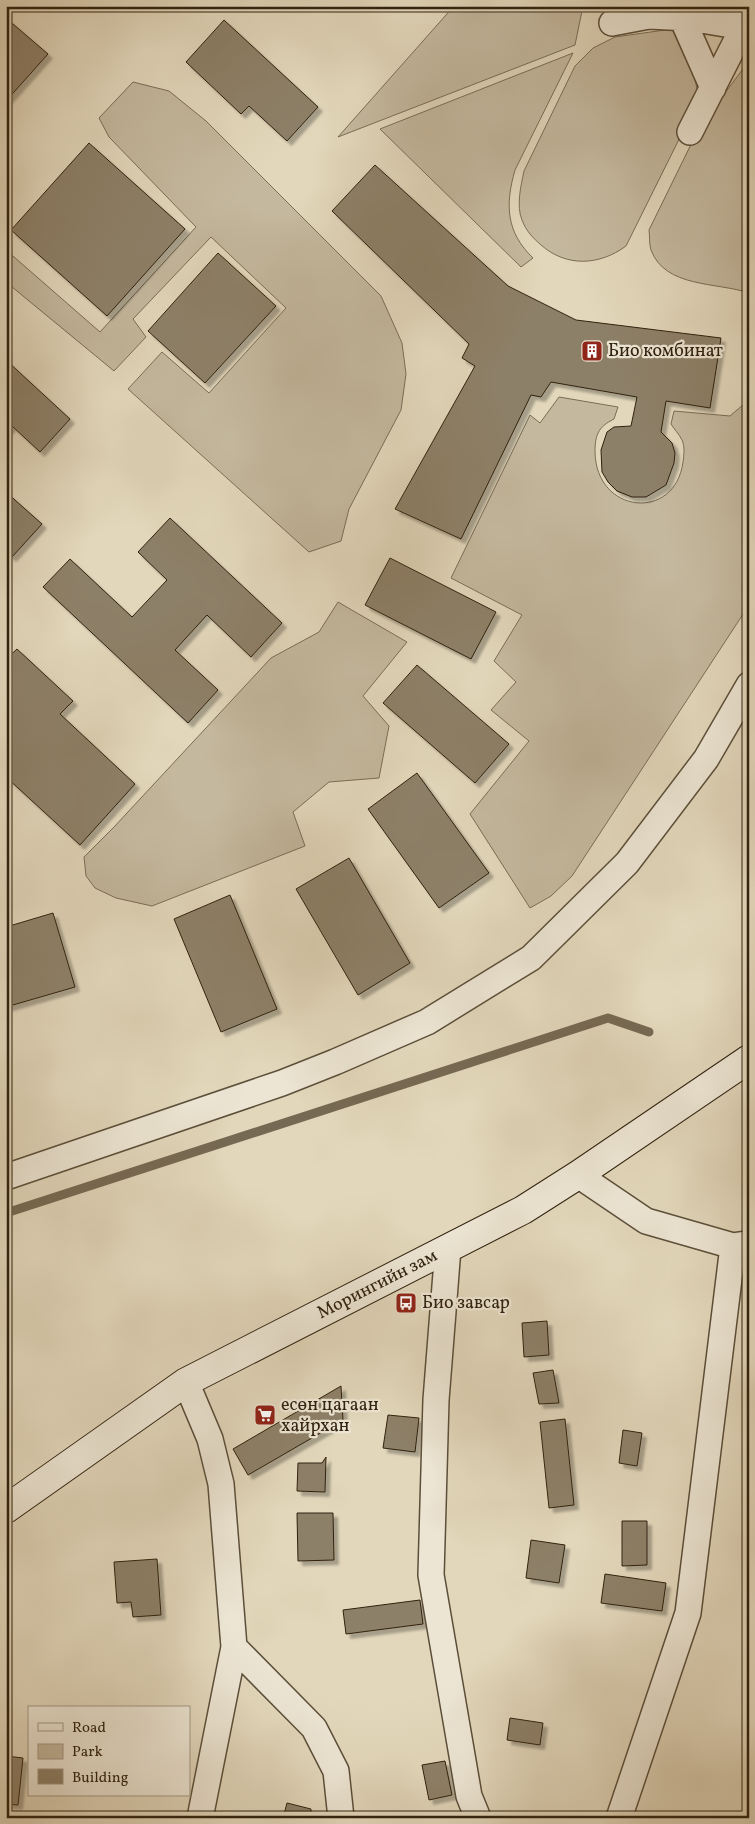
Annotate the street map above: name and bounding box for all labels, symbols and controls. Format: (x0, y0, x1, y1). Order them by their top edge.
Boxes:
building icon: Био комбинат (580, 339, 604, 363)
place label: Био комбинат (608, 339, 723, 364)
street label: Морингийн зам (313, 1243, 442, 1325)
bus stop icon: Био завсар (394, 1291, 418, 1315)
place label: Био завсар (422, 1291, 510, 1316)
place label: есөн цагаан хайрхан (281, 1393, 379, 1439)
supermarket icon: есөн цагаан хайрхан (253, 1403, 277, 1427)
legend (28, 1706, 190, 1796)
text: Road (72, 1718, 106, 1739)
text: Park (72, 1742, 103, 1763)
text: Building (72, 1768, 129, 1789)

